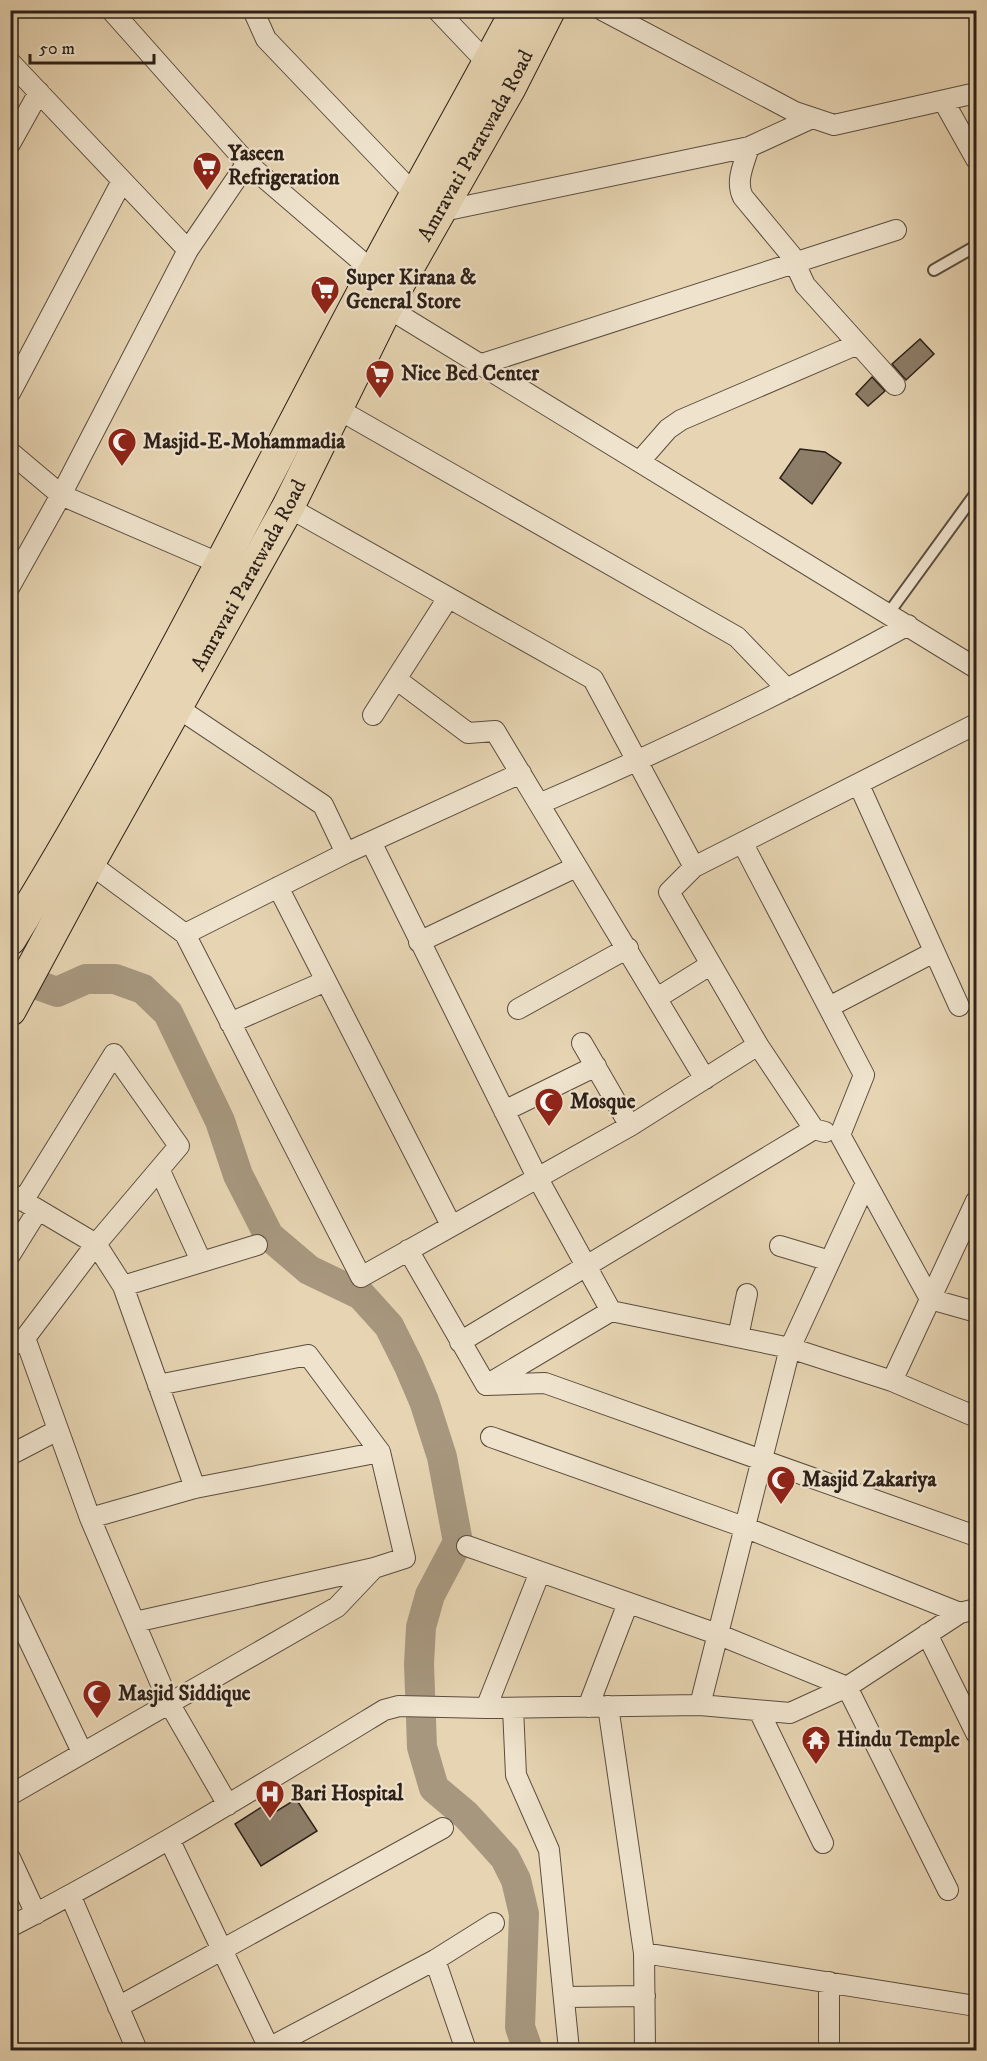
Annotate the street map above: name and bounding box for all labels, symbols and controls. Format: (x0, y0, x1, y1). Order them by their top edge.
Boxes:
scale bar (30, 27, 154, 65)
text: 50 m (39, 38, 75, 60)
street label: Amravati Paratwada Road (412, 45, 540, 246)
place label: Yaseen Refrigeration (227, 141, 340, 191)
supermarket icon: Yaseen Refrigeration (191, 150, 223, 192)
place label: Super Kirana & General Store (346, 265, 476, 315)
supermarket icon: Super Kirana & General Store (309, 274, 341, 316)
supermarket icon: Nice Bed Center (364, 358, 396, 400)
place label: Nice Bed Center (401, 361, 540, 387)
mosque icon: Masjid-E-Mohammadia (106, 426, 138, 468)
place label: Masjid-E-Mohammadia (143, 429, 346, 456)
street label: Amravati Paratwada Road (186, 475, 313, 676)
mosque icon: Mosque (533, 1086, 565, 1128)
place label: Mosque (570, 1089, 636, 1115)
mosque icon: Masjid Zakariya (765, 1464, 797, 1506)
place label: Masjid Zakariya (802, 1467, 937, 1494)
mosque icon: Masjid Siddique (81, 1678, 113, 1720)
place label: Masjid Siddique (118, 1681, 251, 1708)
temple icon: Hindu Temple (800, 1724, 832, 1766)
place label: Hindu Temple (837, 1727, 960, 1753)
hospital icon: Bari Hospital (254, 1778, 286, 1820)
place label: Bari Hospital (291, 1781, 404, 1807)

